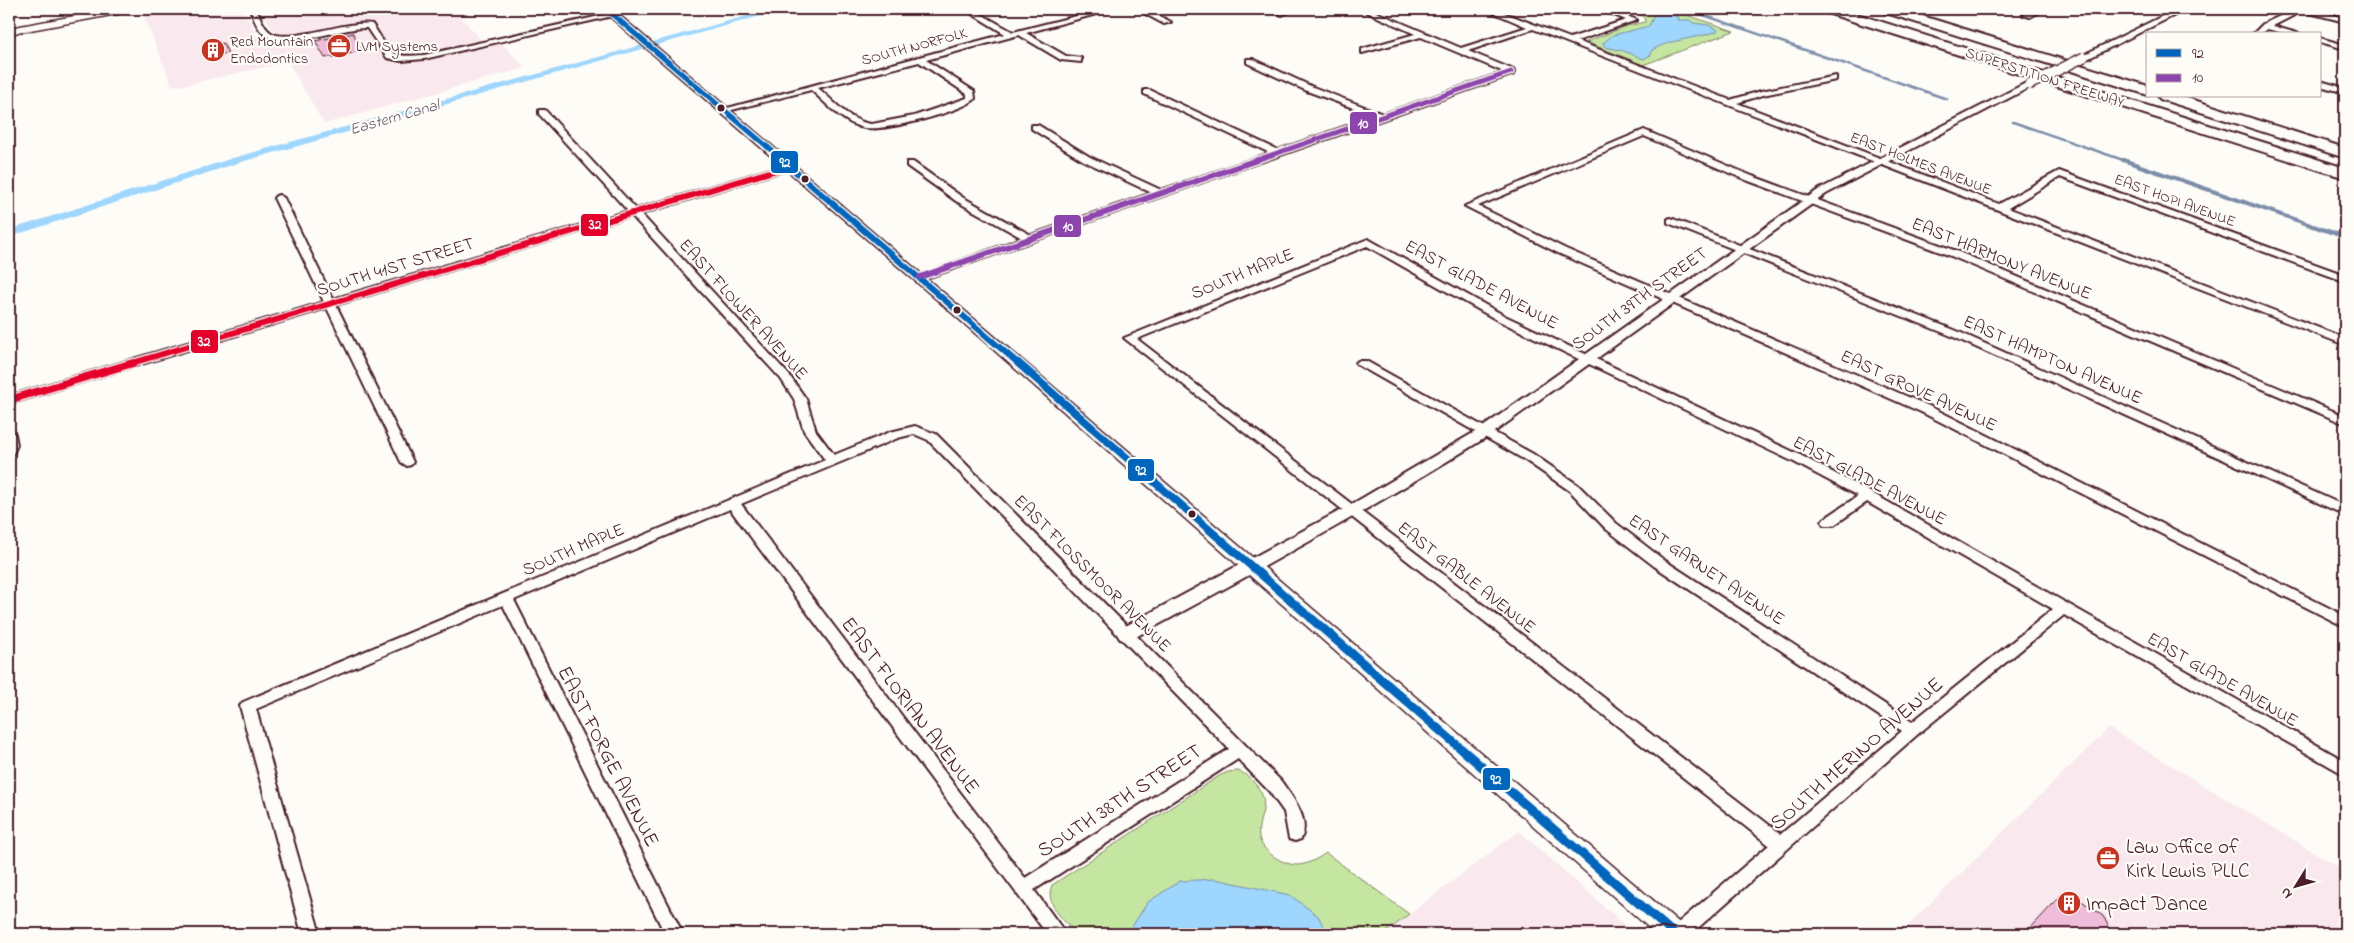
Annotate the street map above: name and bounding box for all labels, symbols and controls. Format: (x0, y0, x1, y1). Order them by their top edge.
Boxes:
street label: SOUTH NORFOLK (859, 22, 970, 72)
place label: Red Mountain Endodontics (230, 31, 313, 70)
legend (2146, 32, 2322, 98)
office icon: LVM Systems (326, 33, 352, 59)
place label: LVM Systems (356, 36, 438, 59)
building icon: Red Mountain Endodontics (200, 37, 226, 63)
street label: SUPERSTITION FREEWAY (1962, 42, 2127, 114)
text: 92 (2192, 43, 2205, 65)
text: 10 (2192, 67, 2204, 89)
water label: Eastern Canal (347, 93, 445, 142)
unlabelled marker (716, 103, 726, 113)
line badge: 10 (1349, 111, 1378, 135)
text: 10 (1358, 114, 1368, 135)
street label: EAST HOLMES AVENUE (1847, 127, 1995, 201)
line badge: 92 (770, 150, 799, 174)
text: 92 (778, 153, 791, 174)
street label: EAST HOPI AVENUE (2111, 169, 2239, 233)
unlabelled marker (800, 174, 810, 184)
street label: EAST HARMONY AVENUE (1907, 212, 2095, 308)
line badge: 32 (580, 213, 609, 237)
line badge: 10 (1053, 214, 1082, 238)
text: 32 (588, 215, 601, 236)
text: 10 (1063, 217, 1073, 238)
street label: SOUTH 41ST STREET (314, 232, 478, 304)
street label: EAST FLOWER AVENUE (672, 234, 813, 387)
street label: EAST GLADE AVENUE (1400, 234, 1563, 337)
street label: SOUTH 39TH STREET (1567, 241, 1713, 358)
street label: SOUTH MAPLE (1187, 242, 1298, 307)
unlabelled marker (952, 305, 962, 315)
street label: EAST HAMPTON AVENUE (1958, 310, 2146, 412)
line badge: 32 (190, 329, 219, 354)
text: 32 (197, 332, 210, 353)
street label: EAST GROVE AVENUE (1835, 344, 2001, 440)
street label: EAST GLADE AVENUE (1788, 430, 1951, 533)
line badge: 92 (1127, 458, 1155, 482)
text: 92 (1134, 461, 1147, 482)
street label: EAST FLOSSMOOR AVENUE (1007, 489, 1177, 659)
unlabelled marker (1187, 509, 1197, 519)
street label: EAST GARNET AVENUE (1623, 509, 1789, 633)
street label: EAST GABLE AVENUE (1391, 516, 1541, 641)
street label: SOUTH MAPLE (519, 518, 629, 584)
street label: EAST FLORIAN AVENUE (833, 611, 986, 801)
street label: EAST GLADE AVENUE (2141, 627, 2303, 735)
street label: EAST FORGE AVENUE (549, 661, 666, 853)
street label: SOUTH MERINO AVENUE (1764, 671, 1951, 838)
street label: SOUTH 38TH STREET (1032, 737, 1208, 866)
line badge: 92 (1482, 767, 1511, 791)
text: 92 (1489, 770, 1502, 791)
place label: Law Office of Kirk Lewis PLLC (2126, 833, 2250, 887)
office icon: Law Office of Kirk Lewis PLLC (2095, 845, 2121, 871)
north arrow (2272, 860, 2322, 910)
text: N (2276, 883, 2298, 903)
building icon: Impact Dance (2056, 890, 2082, 916)
place label: Impact Dance (2086, 890, 2208, 920)

